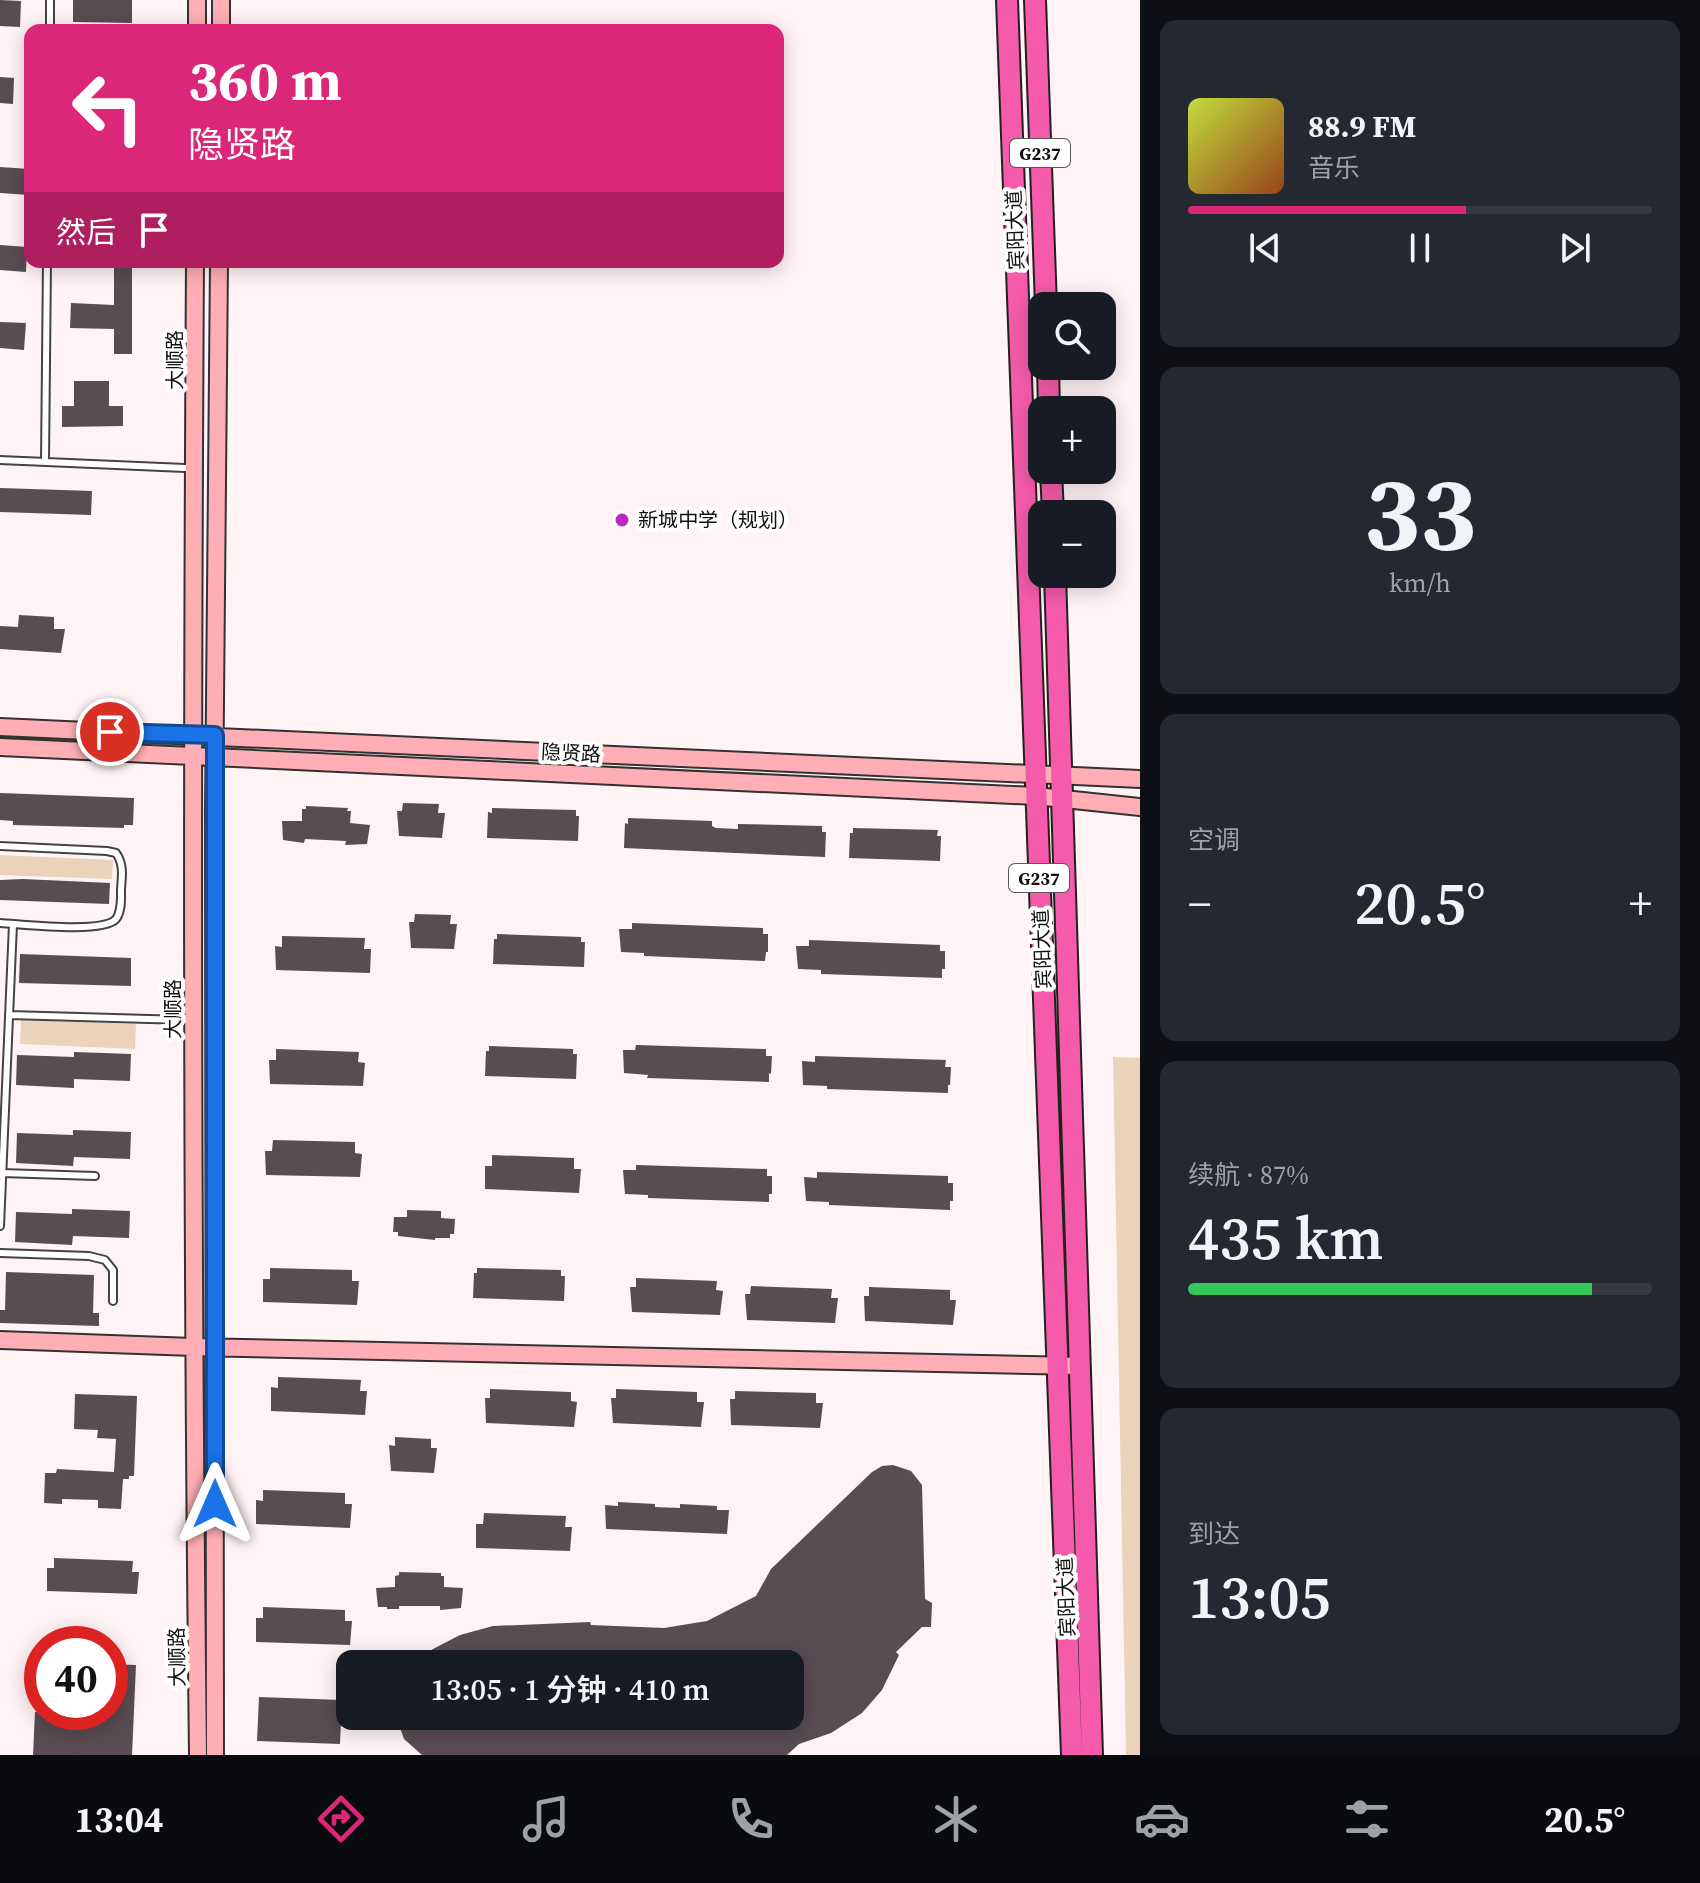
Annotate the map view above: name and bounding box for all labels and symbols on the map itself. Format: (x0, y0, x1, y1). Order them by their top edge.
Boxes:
road number: G237 (1010, 139, 1070, 167)
street label: 宾阳大道 (1000, 190, 1030, 270)
street label: 大顺路 (161, 330, 189, 390)
place label: 新城中学（规划） (638, 506, 798, 534)
marker: 新城中学（规划） (613, 511, 631, 529)
pin (76, 698, 144, 766)
street label: 隐贤路 (540, 737, 602, 769)
road number: G237 (1009, 864, 1069, 892)
street label: 宾阳大道 (1027, 909, 1057, 989)
street label: 大顺路 (159, 979, 187, 1039)
position arrow (173, 1462, 257, 1546)
street label: 宾阳大道 (1051, 1557, 1081, 1637)
speed limit sign: 40 (24, 1626, 128, 1730)
street label: 大顺路 (162, 1627, 192, 1687)

